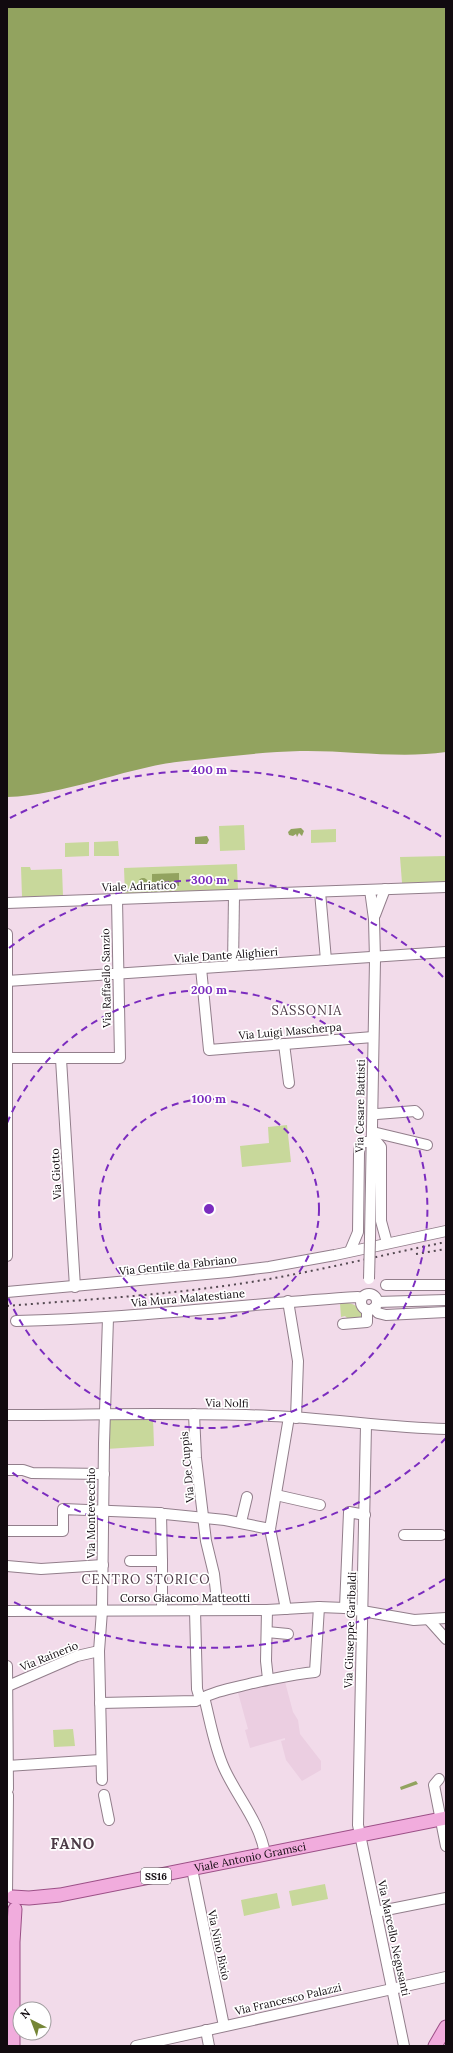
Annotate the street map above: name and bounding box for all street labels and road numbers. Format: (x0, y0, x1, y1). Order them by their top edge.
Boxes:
street label: Viale Adriatico (101, 878, 176, 894)
street label: Via Raffaello Sanzio (98, 928, 114, 1029)
street label: Viale Dante Alighieri (173, 944, 278, 966)
street label: Via Luigi Mascherpa (237, 1019, 342, 1043)
street label: Via Cesare Battisti (352, 1059, 368, 1154)
street label: Via Giotto (48, 1148, 64, 1201)
street label: Via Gentile da Fabriano (117, 1252, 238, 1278)
street label: Via Mura Malatestiane (130, 1286, 245, 1310)
street label: Via Nolfi (204, 1396, 249, 1410)
street label: Via De Cuppis (177, 1431, 197, 1504)
street label: Via Montevecchio (84, 1467, 98, 1560)
street label: Via Giuseppe Garibaldi (341, 1572, 359, 1689)
street label: Corso Giacomo Matteotti (120, 1591, 250, 1605)
street label: Via Rainerio (17, 1638, 80, 1674)
street label: Viale Antonio Gramsci (192, 1839, 307, 1875)
road number: SS16 (141, 1868, 171, 1884)
street label: Via Marcello Negusanti (375, 1878, 413, 1997)
street label: Via Nino Bixio (205, 1908, 233, 1981)
street label: Via Francesco Palazzi (232, 1980, 343, 2018)

